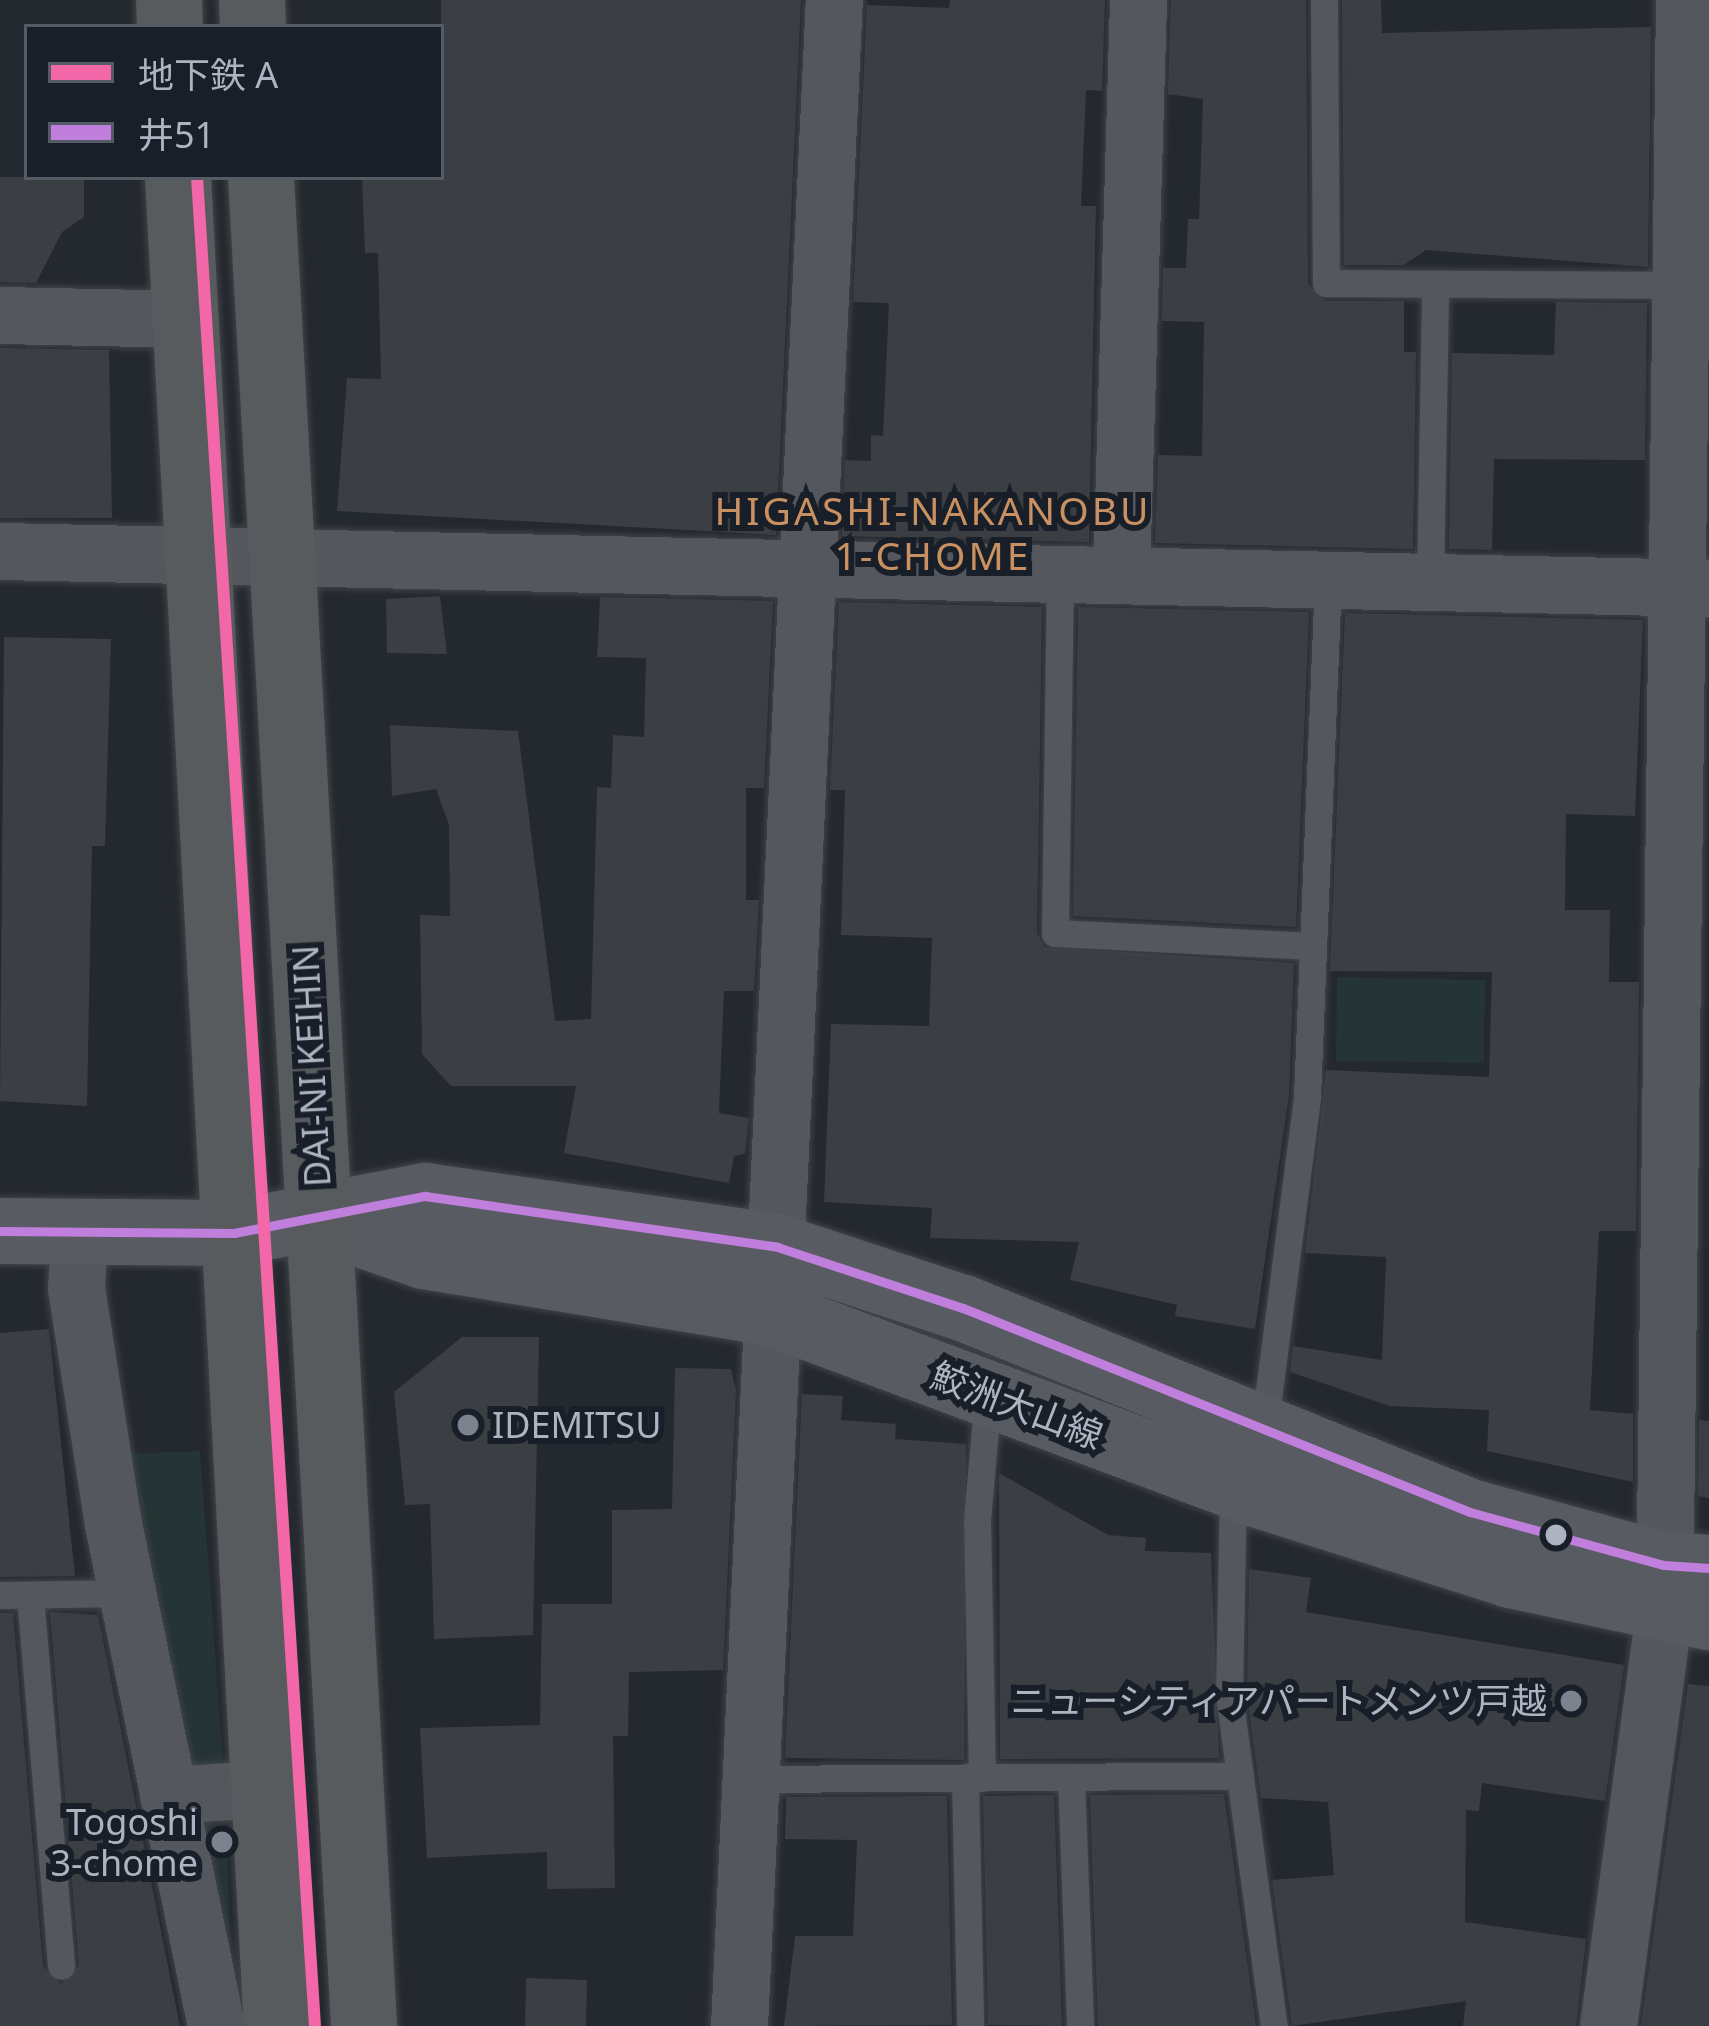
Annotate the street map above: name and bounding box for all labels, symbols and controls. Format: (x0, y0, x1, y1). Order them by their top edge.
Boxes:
legend (24, 24, 444, 180)
text: 地下鉄 A (138, 50, 278, 99)
text: 井51 (138, 110, 215, 159)
district label: HIGASHI-NAKANOBU 1-CHOME (714, 488, 1152, 579)
street label: DAI-NI KEIHIN (283, 944, 339, 1188)
street label: 鮫洲大山線 (925, 1353, 1109, 1457)
place label: IDEMITSU (492, 1403, 661, 1447)
marker: IDEMITSU (455, 1412, 481, 1438)
unlabelled marker (1545, 1524, 1567, 1546)
place label: ニューシティアパートメンツ戸越 (1007, 1679, 1547, 1723)
marker: ニューシティアパートメンツ戸越 (1558, 1688, 1584, 1714)
place label: Togoshi 3-chome (51, 1799, 198, 1884)
marker: Togoshi 3-chome (209, 1829, 235, 1855)

